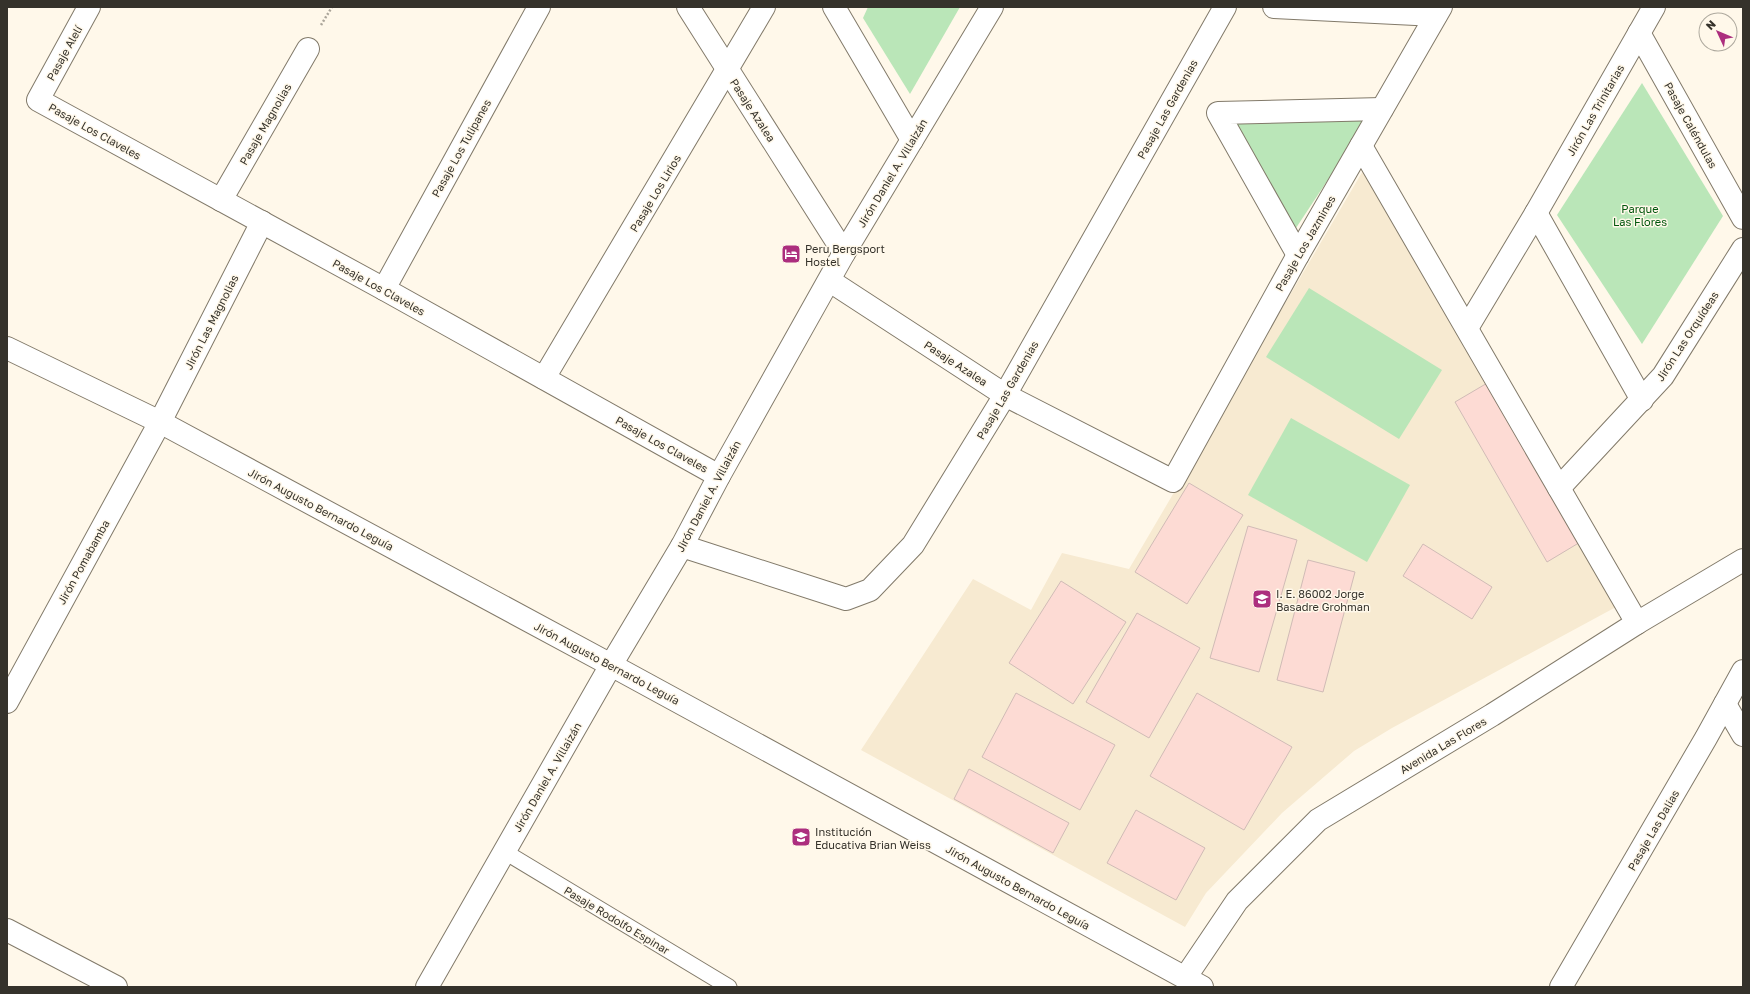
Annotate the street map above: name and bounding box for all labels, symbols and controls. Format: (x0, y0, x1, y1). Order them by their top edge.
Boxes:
north arrow (1698, 12, 1738, 52)
text: N (1703, 17, 1718, 32)
street label: Pasaje Alelí (44, 22, 85, 83)
street label: Pasaje Las Gardenias (1134, 57, 1200, 161)
street label: Jirón Las Trinitarias (1564, 62, 1627, 158)
street label: Pasaje Azalea (728, 76, 778, 144)
street label: Pasaje Caléndulas (1662, 80, 1720, 171)
street label: Pasaje Magnolias (236, 81, 294, 167)
street label: Pasaje Los Tulipanes (429, 97, 493, 199)
street label: Pasaje Los Claveles (46, 100, 144, 162)
street label: Jirón Daniel A. Villaizán (854, 116, 930, 230)
street label: Pasaje Los Lirios (627, 152, 683, 234)
street label: Pasaje Los Jazmines (1272, 193, 1338, 293)
park label: Parque Las Flores (1613, 202, 1667, 228)
place label: Peru Bergsport Hostel (805, 242, 885, 268)
hotel icon: Peru Bergsport Hostel (780, 243, 802, 265)
street label: Pasaje Los Claveles (330, 256, 428, 318)
street label: Jirón Las Magnolias (181, 272, 241, 372)
street label: Jirón Las Orquídeas (1653, 289, 1721, 383)
street label: Pasaje Azalea (922, 338, 990, 388)
street label: Pasaje Las Gardenias (973, 338, 1041, 442)
street label: Pasaje Los Claveles (613, 413, 711, 475)
street label: Jirón Daniel A. Villaizán (673, 438, 743, 554)
street label: Jirón Augusto Bernardo Leguía (246, 465, 396, 553)
street label: Jirón Pomabamba (54, 517, 112, 607)
place label: I. E. 86002 Jorge Basadre Grohman (1276, 587, 1370, 613)
school or university icon: I. E. 86002 Jorge Basadre Grohman (1251, 588, 1273, 610)
street label: Jirón Augusto Bernardo Leguía (532, 619, 682, 707)
street label: Avenida Las Flores (1397, 714, 1489, 776)
street label: Jirón Daniel A. Villaizán (510, 720, 584, 834)
street label: Pasaje Las Dalias (1625, 787, 1681, 873)
place label: Institución Educativa Brian Weiss (815, 825, 931, 851)
school or university icon: Institución Educativa Brian Weiss (790, 826, 812, 848)
street label: Jirón Augusto Bernardo Leguía (944, 842, 1092, 932)
street label: Pasaje Rodolfo Espinar (562, 883, 673, 957)

